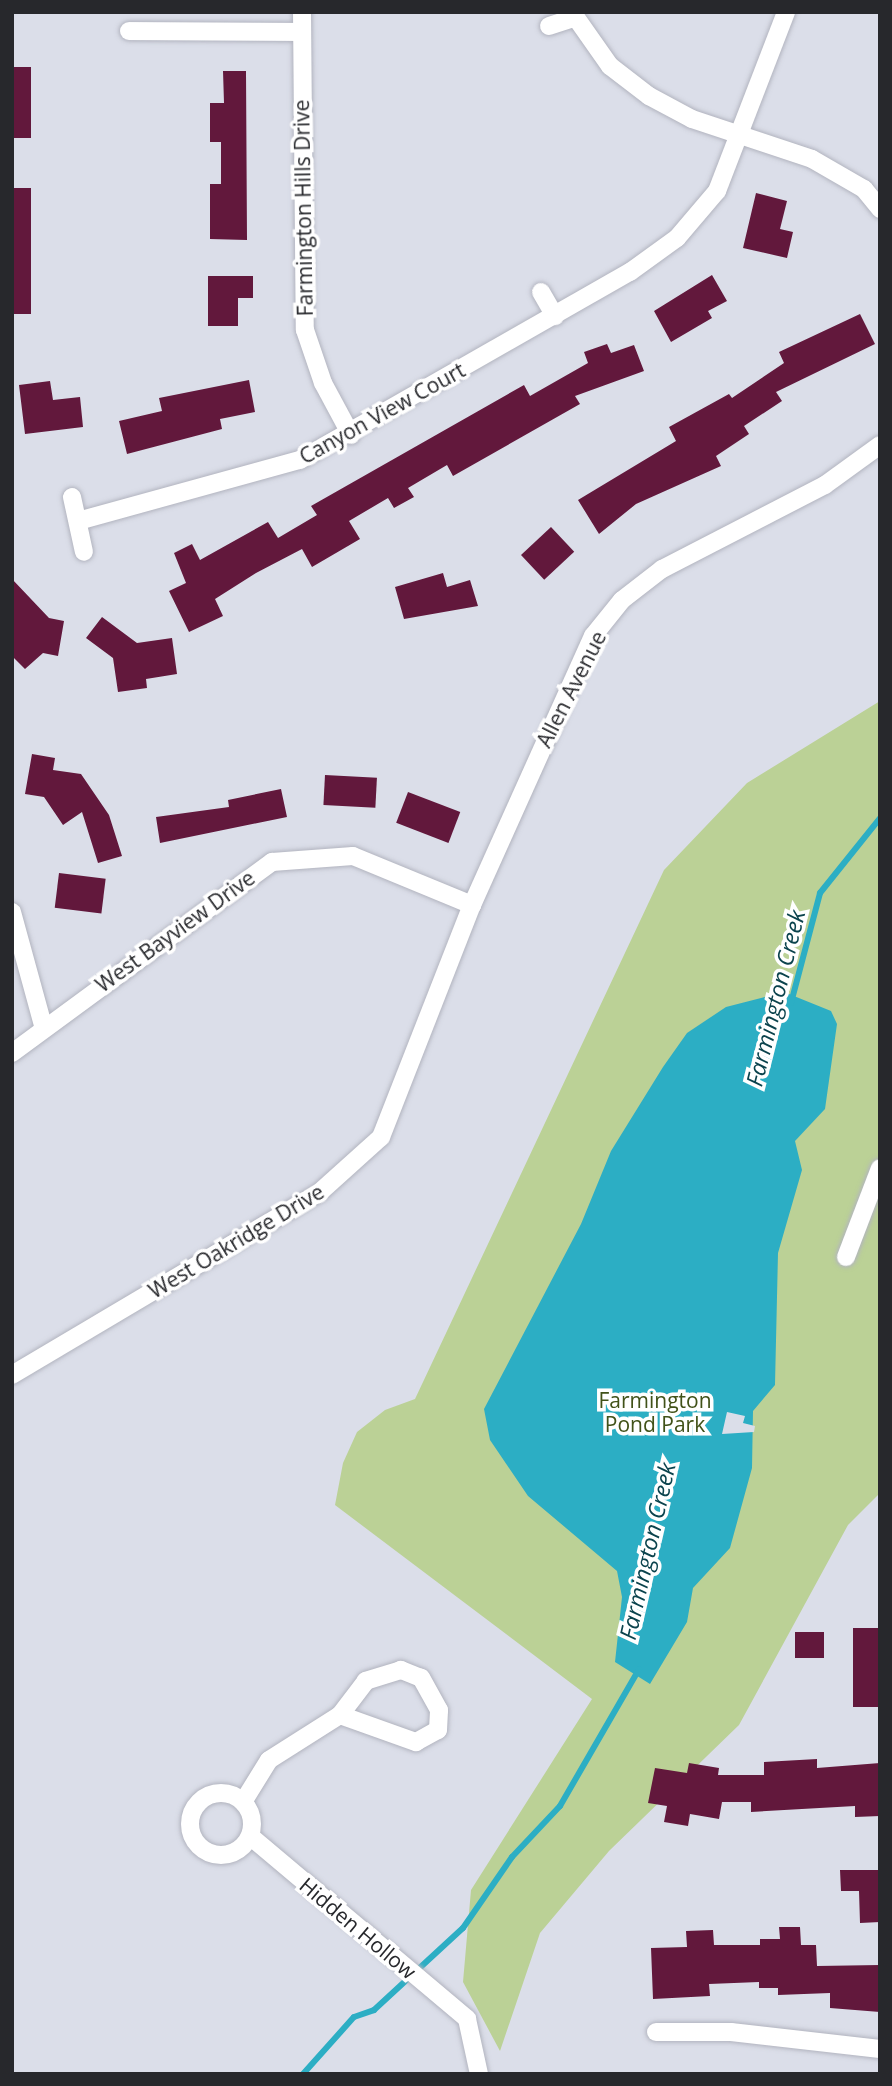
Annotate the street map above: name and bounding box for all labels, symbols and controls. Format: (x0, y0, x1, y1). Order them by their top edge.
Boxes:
street label: Farmington Hills Drive (289, 99, 317, 317)
street label: Canyon View Court (295, 357, 469, 469)
street label: Allen Avenue (531, 627, 611, 751)
street label: West Bayview Drive (90, 865, 260, 997)
water label: Farmington Creek (740, 907, 810, 1089)
street label: West Oakridge Drive (144, 1179, 328, 1303)
park label: Farmington Pond Park (598, 1387, 712, 1437)
water label: Farmington Creek (613, 1460, 681, 1642)
street label: Hidden Hollow (295, 1872, 421, 1984)

